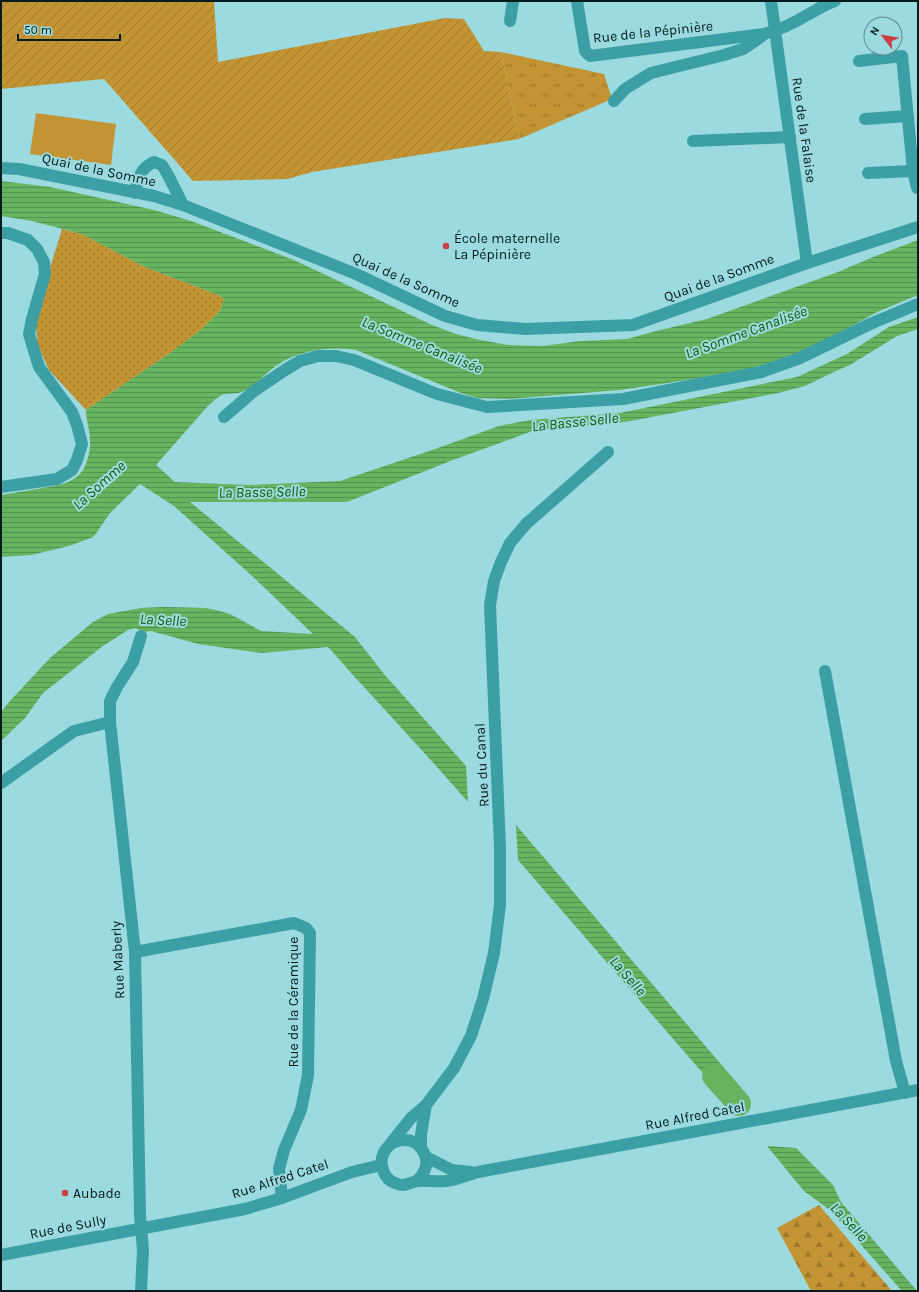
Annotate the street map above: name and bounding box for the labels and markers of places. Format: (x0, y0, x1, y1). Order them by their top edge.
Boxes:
place label: École maternelle La Pépinière (454, 229, 560, 263)
marker: École maternelle La Pépinière (441, 241, 451, 251)
place label: Aubade (73, 1185, 121, 1202)
marker: Aubade (60, 1188, 70, 1198)

